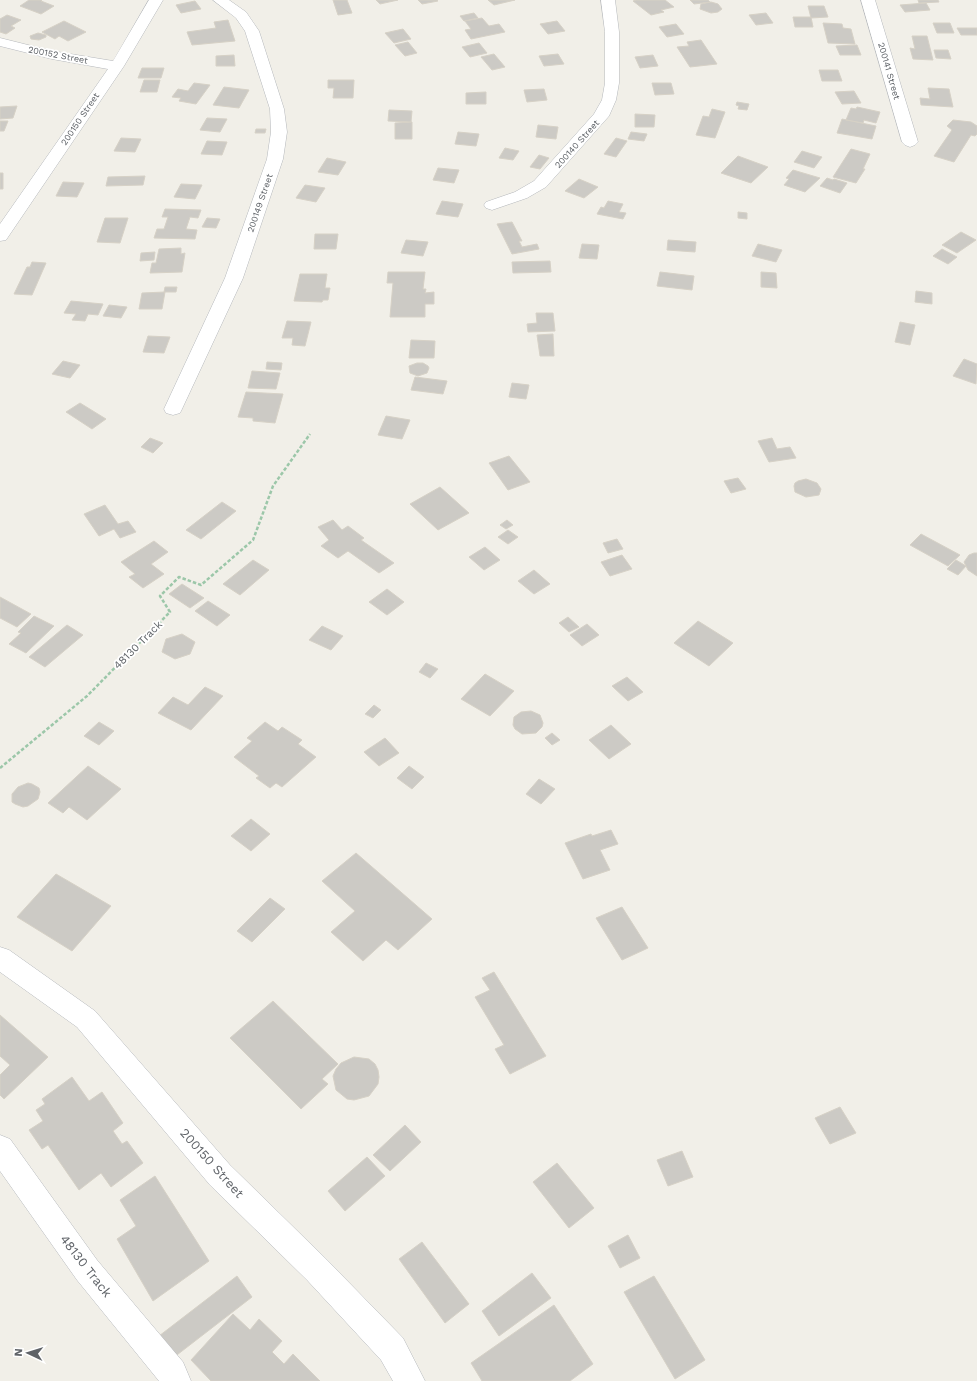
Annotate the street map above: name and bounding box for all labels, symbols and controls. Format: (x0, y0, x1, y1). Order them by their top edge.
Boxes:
street label: 200141 Street (876, 41, 902, 101)
street label: 200152 Street (27, 44, 89, 66)
street label: 200150 Street (59, 91, 101, 147)
street label: 200140 Street (553, 118, 601, 170)
street label: 200149 Street (245, 172, 275, 234)
street label: 48130 Track (111, 618, 165, 672)
street label: 200150 Street (177, 1125, 247, 1201)
street label: 48130 Track (57, 1232, 115, 1301)
north arrow (8, 1333, 48, 1373)
text: N (12, 1348, 25, 1357)

